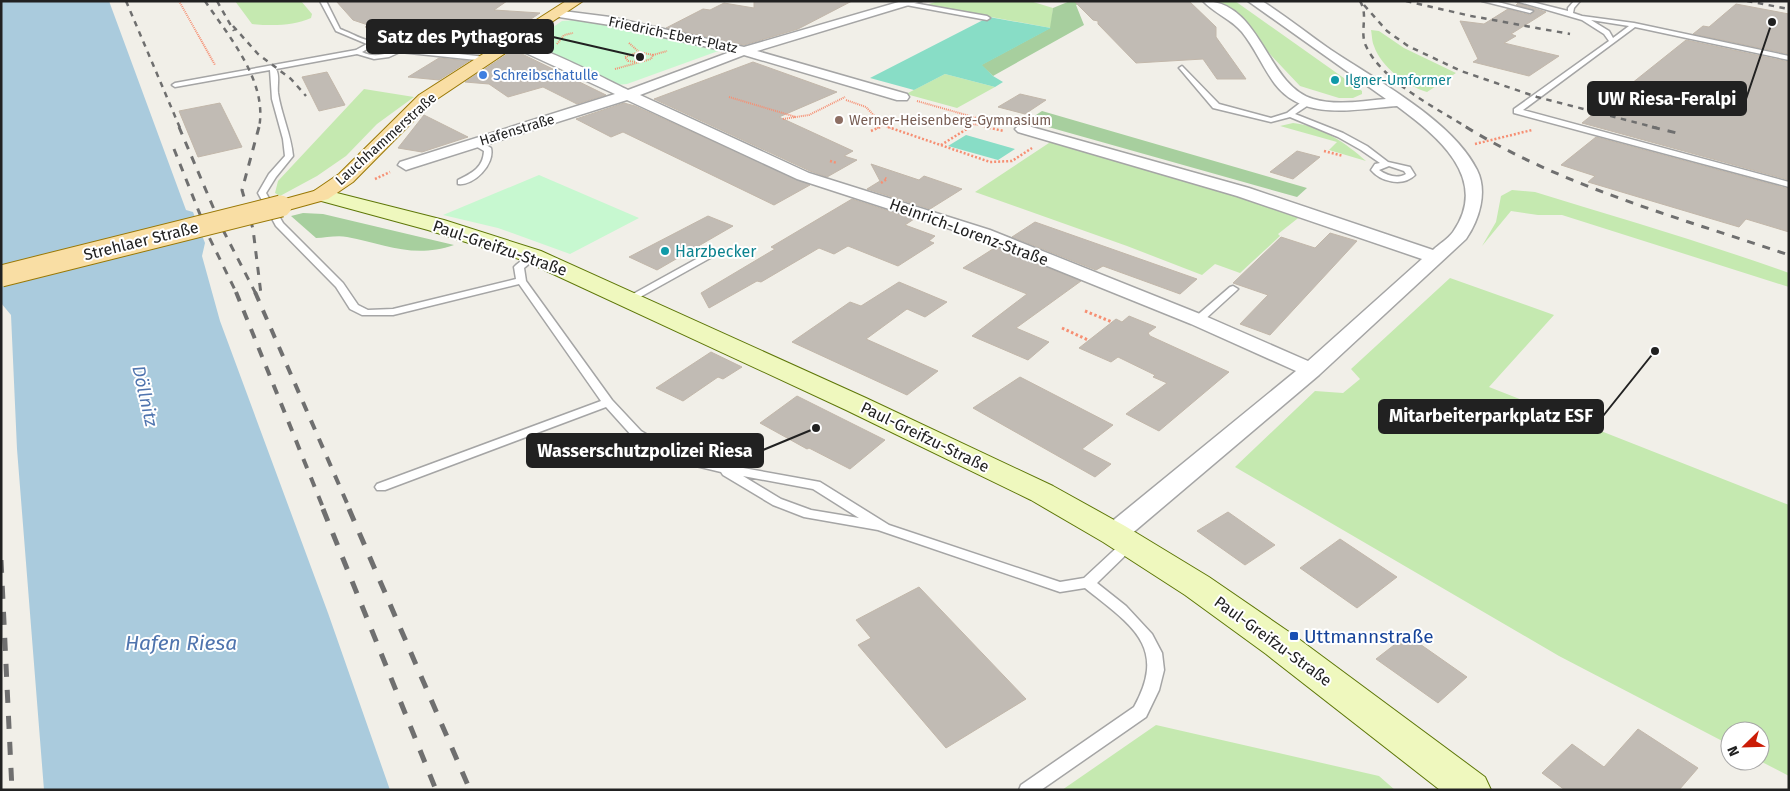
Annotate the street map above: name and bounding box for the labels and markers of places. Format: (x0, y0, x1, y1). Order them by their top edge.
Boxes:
callout: Satz des Pythagoras (367, 20, 553, 53)
place label: Schreibschatulle (493, 67, 598, 84)
marker: Schreibschatulle (477, 69, 489, 81)
place label: Ilgner-Umformer (1345, 72, 1452, 89)
marker: Ilgner-Umformer (1329, 74, 1341, 86)
callout: UW Riesa-Feralpi (1588, 82, 1746, 115)
place label: Werner-Heisenberg-Gymnasium (849, 112, 1051, 129)
marker: Werner-Heisenberg-Gymnasium (833, 114, 845, 126)
place label: Harzbecker (675, 242, 757, 261)
marker: Harzbecker (659, 245, 671, 257)
callout: Mitarbeiterparkplatz ESF (1379, 400, 1603, 433)
callout: Wasserschutzpolizei Riesa (527, 434, 763, 467)
place label: Uttmannstraße (1304, 625, 1434, 648)
marker: Uttmannstraße (1288, 630, 1300, 642)

